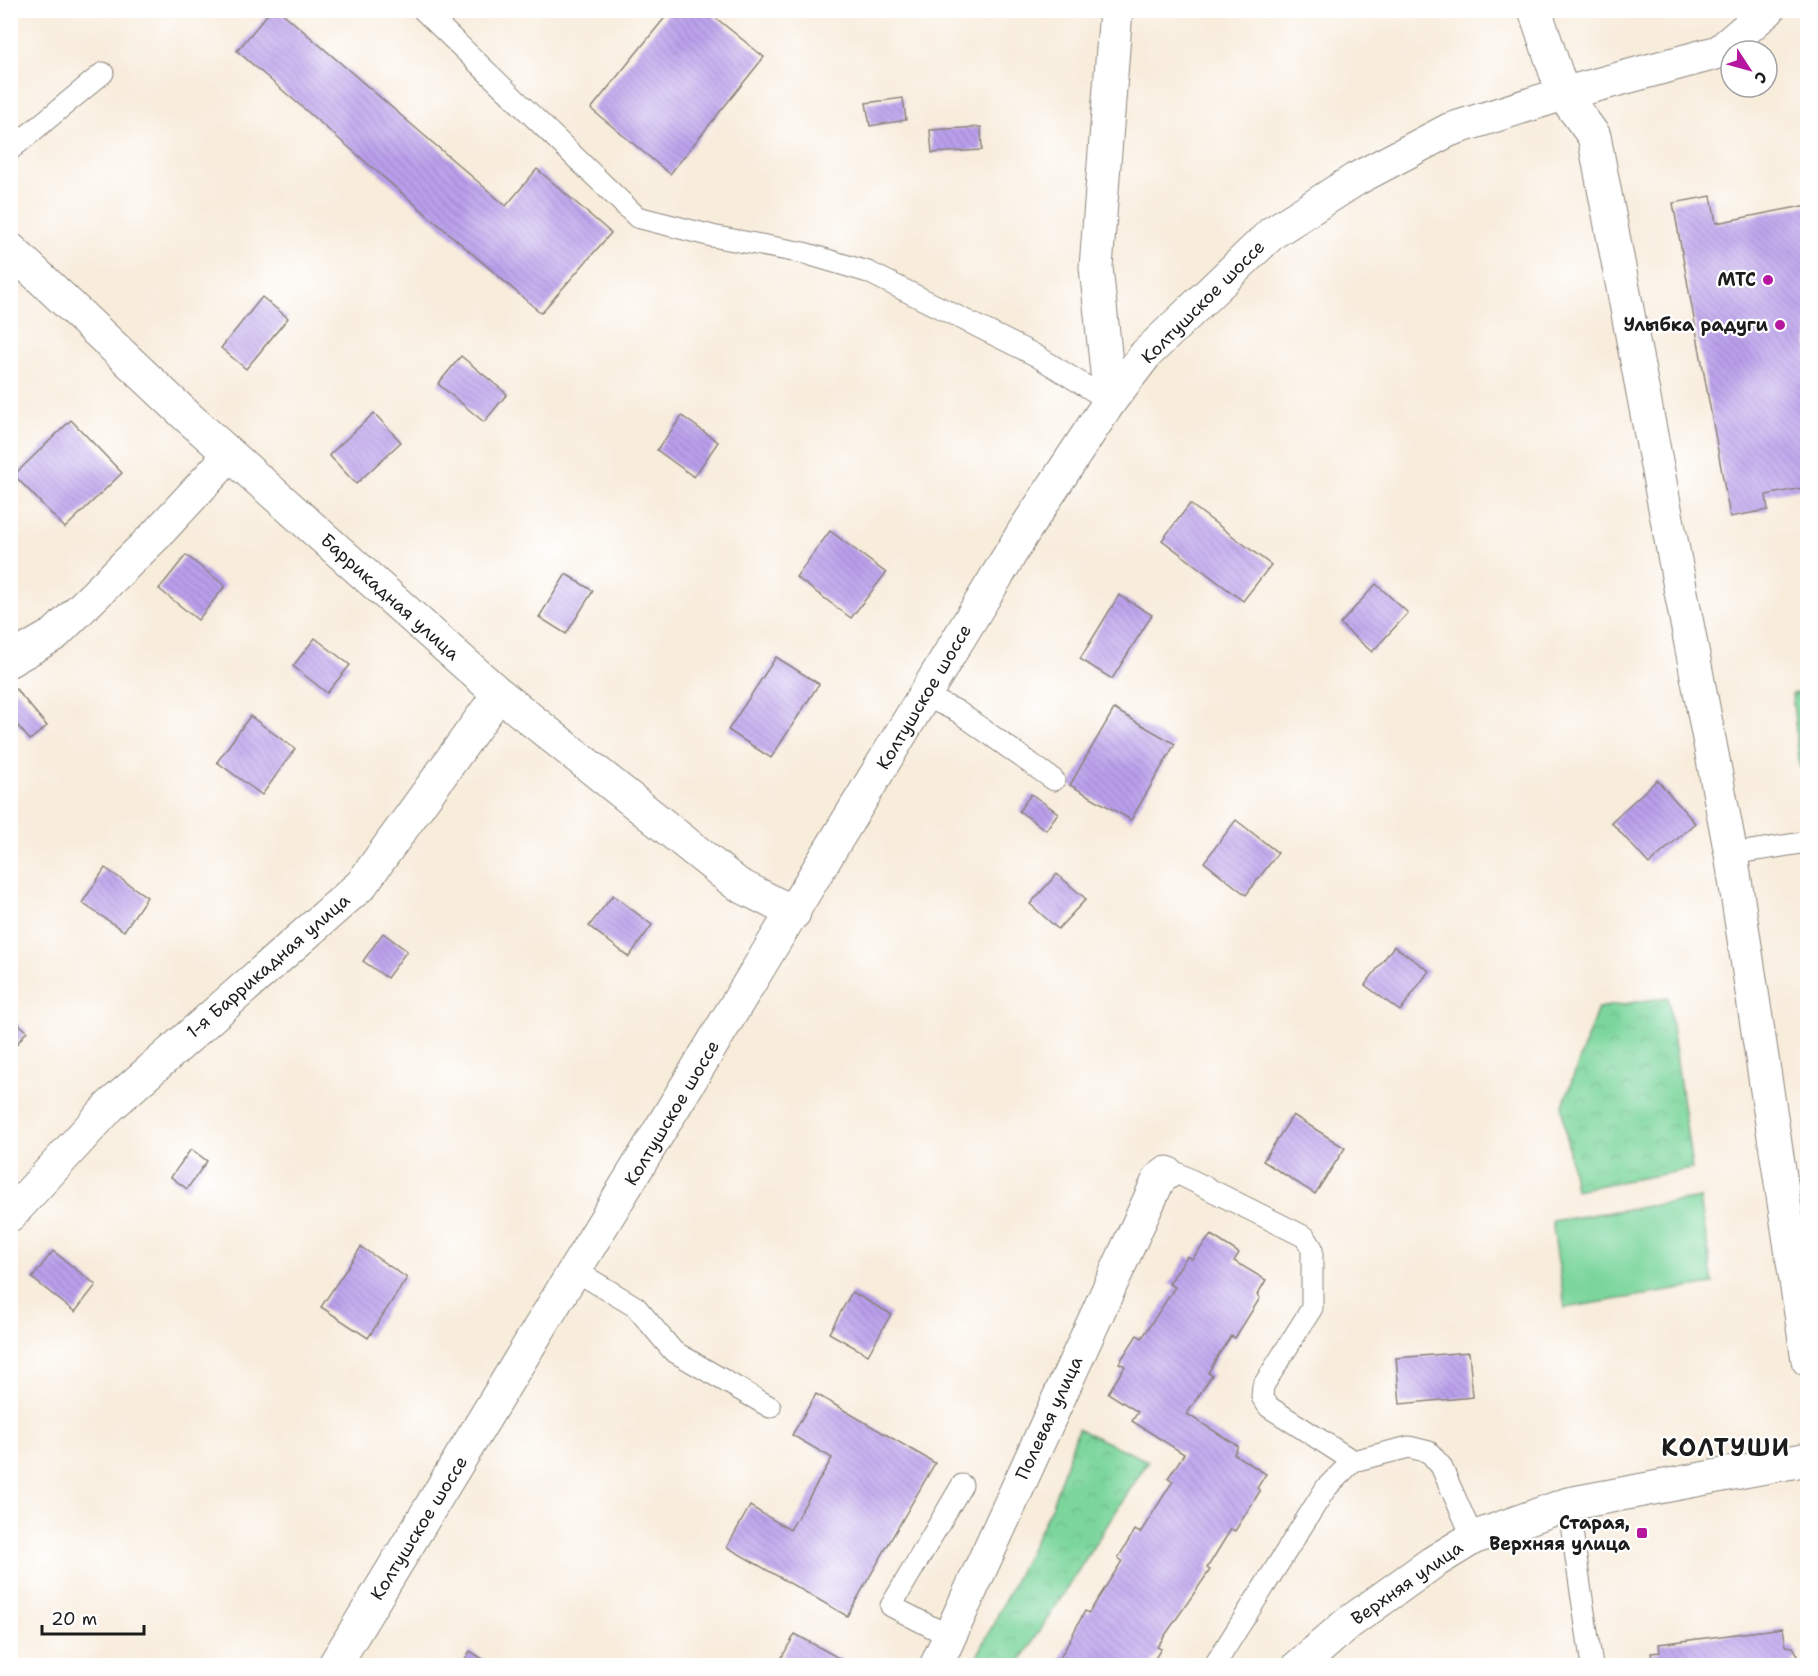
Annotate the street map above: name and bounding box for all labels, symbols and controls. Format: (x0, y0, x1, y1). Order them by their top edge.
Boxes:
north arrow (1719, 39, 1779, 99)
text: С (1749, 67, 1772, 88)
street label: Колтушское шоссе (1136, 235, 1270, 369)
place label: МТС (1717, 268, 1756, 292)
marker: МТС (1761, 273, 1775, 287)
place label: Улыбка радуги (1623, 313, 1769, 337)
marker: Улыбка радуги (1773, 318, 1787, 332)
street label: Баррикадная улица (315, 528, 465, 666)
street label: Колтушское шоссе (871, 620, 977, 774)
street label: 1-я Баррикадная улица (181, 888, 355, 1044)
street label: Колтушское шоссе (619, 1036, 725, 1190)
street label: Полевая улица (1010, 1352, 1088, 1484)
district label: КОЛТУШИ (1661, 1432, 1791, 1464)
street label: Колтушское шоссе (365, 1451, 473, 1605)
place label: Старая, Верхняя улица (1489, 1511, 1631, 1556)
marker: Старая, Верхняя улица (1635, 1526, 1649, 1540)
street label: Верхняя улица (1347, 1536, 1467, 1630)
scale bar (42, 1598, 144, 1636)
text: 20 m (51, 1607, 97, 1631)

